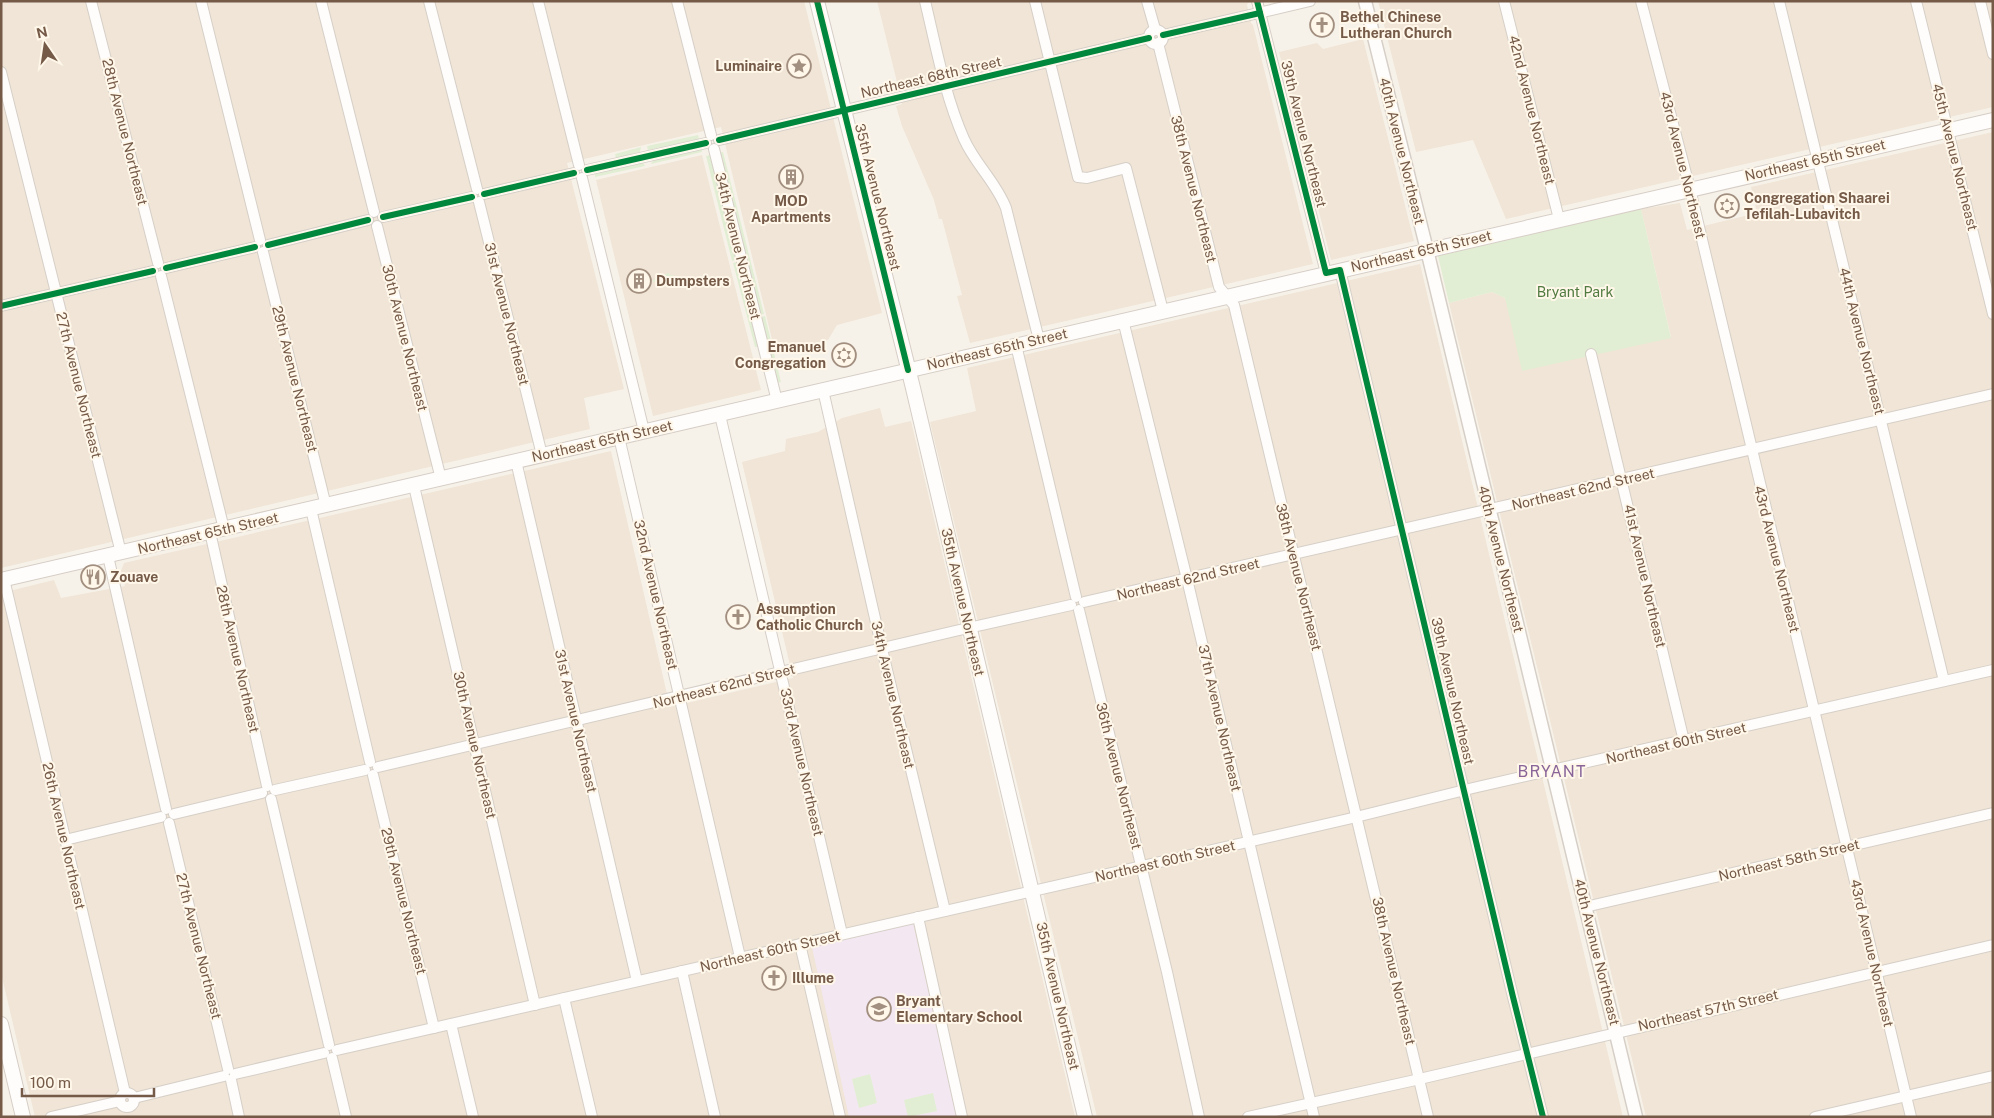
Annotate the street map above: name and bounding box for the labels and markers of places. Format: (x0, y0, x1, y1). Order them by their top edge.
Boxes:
place label: Bethel Chinese Lutheran Church (1340, 9, 1452, 41)
church icon: Bethel Chinese Lutheran Church (1309, 12, 1335, 38)
place icon: Luminaire (786, 53, 812, 79)
place label: Luminaire (715, 58, 782, 74)
building icon: MOD Apartments (778, 164, 804, 190)
place label: Congregation Shaarei Tefilah-Lubavitch (1744, 190, 1890, 222)
place label: MOD Apartments (751, 193, 831, 225)
synagogue icon: Congregation Shaarei Tefilah-Lubavitch (1714, 193, 1740, 219)
building icon: Dumpsters (626, 268, 652, 294)
place label: Dumpsters (656, 273, 730, 289)
place label: Emanuel Congregation (735, 339, 826, 371)
synagogue icon: Emanuel Congregation (831, 342, 857, 368)
restaurant icon: Zouave (80, 564, 106, 590)
place label: Zouave (110, 569, 158, 585)
place label: Assumption Catholic Church (756, 601, 863, 633)
church icon: Assumption Catholic Church (725, 604, 751, 630)
church icon: Illume (761, 965, 787, 991)
place label: Illume (792, 970, 834, 986)
place label: Bryant Elementary School (896, 993, 1023, 1025)
school or university icon: Bryant Elementary School (866, 996, 892, 1022)

